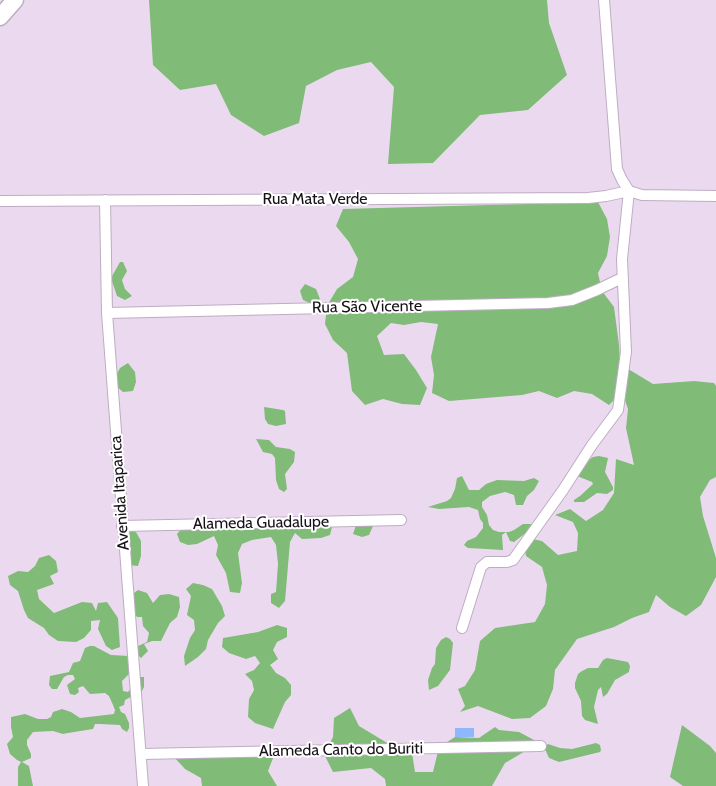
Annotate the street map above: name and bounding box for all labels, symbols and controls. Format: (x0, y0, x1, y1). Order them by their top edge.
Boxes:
street label: Rua Mata Verde (262, 189, 368, 209)
street label: Rua São Vicente (312, 296, 422, 318)
street label: Avenida Itaparica (106, 435, 134, 551)
street label: Alameda Guadalupe (193, 512, 329, 534)
street label: Alameda Canto do Buriti (259, 739, 423, 761)

